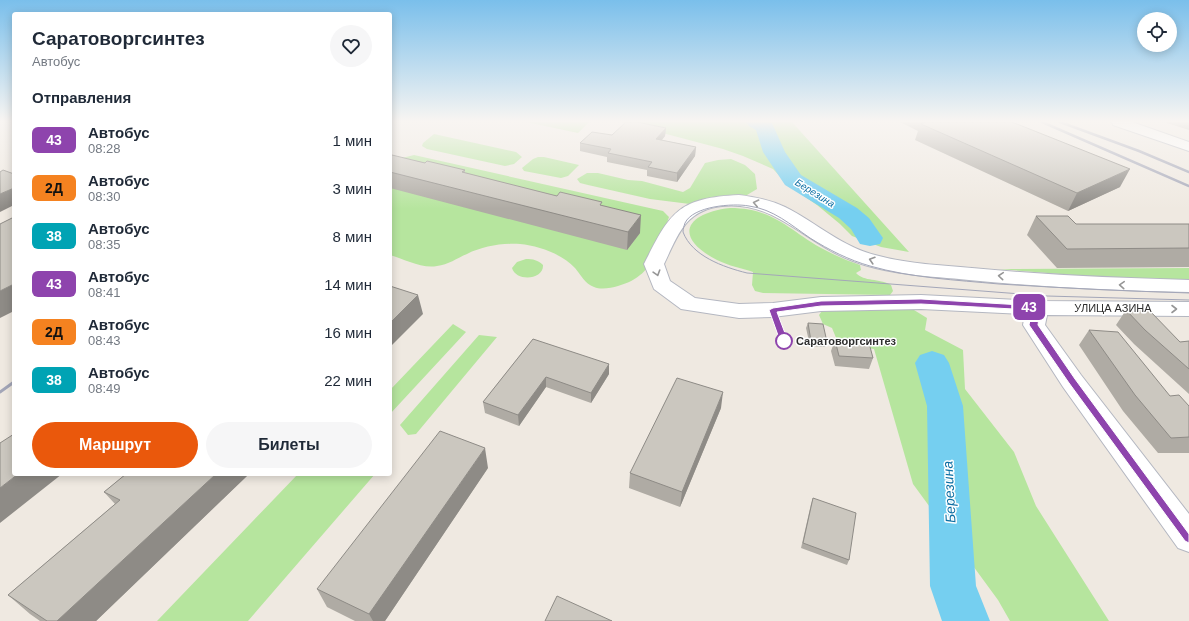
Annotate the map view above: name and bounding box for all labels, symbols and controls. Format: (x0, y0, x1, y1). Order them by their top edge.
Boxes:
map controls (1137, 12, 1177, 52)
button: locate (1137, 12, 1177, 52)
button: heart (330, 25, 372, 67)
text: Саратоворгсинтез (32, 28, 205, 49)
text: Автобус (32, 54, 80, 69)
text: Отправления (32, 89, 131, 106)
text: Автобус (88, 124, 150, 141)
text: 43 (46, 132, 62, 148)
text: 1 мин (333, 132, 372, 149)
text: 08:28 (88, 141, 121, 156)
text: Автобус (88, 172, 150, 189)
water label: Березина (793, 177, 837, 210)
text: 2Д (45, 180, 63, 196)
text: 3 мин (333, 180, 372, 197)
text: 08:30 (88, 189, 121, 204)
one-way arrow (753, 200, 759, 208)
text: Автобус (88, 220, 150, 237)
text: 38 (46, 228, 62, 244)
text: 8 мин (333, 228, 372, 245)
text: 08:35 (88, 237, 121, 252)
one-way arrow (869, 256, 876, 265)
text: Автобус (88, 268, 150, 285)
one-way arrow (652, 270, 661, 277)
one-way arrow (998, 272, 1004, 281)
text: 43 (46, 276, 62, 292)
text: 14 мин (324, 276, 372, 293)
one-way arrow (1119, 280, 1125, 289)
text: 08:41 (88, 285, 121, 300)
line badge: 43 (1011, 294, 1047, 320)
text: 43 (1021, 299, 1037, 315)
street label: УЛИЦА АЗИНА (1074, 302, 1152, 314)
one-way arrow (1171, 305, 1177, 313)
text: Автобус (88, 316, 150, 333)
text: 2Д (45, 324, 63, 340)
text: 16 мин (324, 324, 372, 341)
marker: Саратоворгсинтез (775, 332, 793, 350)
text: 08:43 (88, 333, 121, 348)
place label: Саратоворгсинтез (796, 335, 897, 347)
text: Автобус (88, 364, 150, 381)
text: 38 (46, 372, 62, 388)
text: 22 мин (324, 372, 372, 389)
text: 08:49 (88, 381, 121, 396)
button: Маршрут (32, 422, 198, 468)
button: Билеты (206, 422, 372, 468)
water label: Березина (939, 460, 959, 523)

